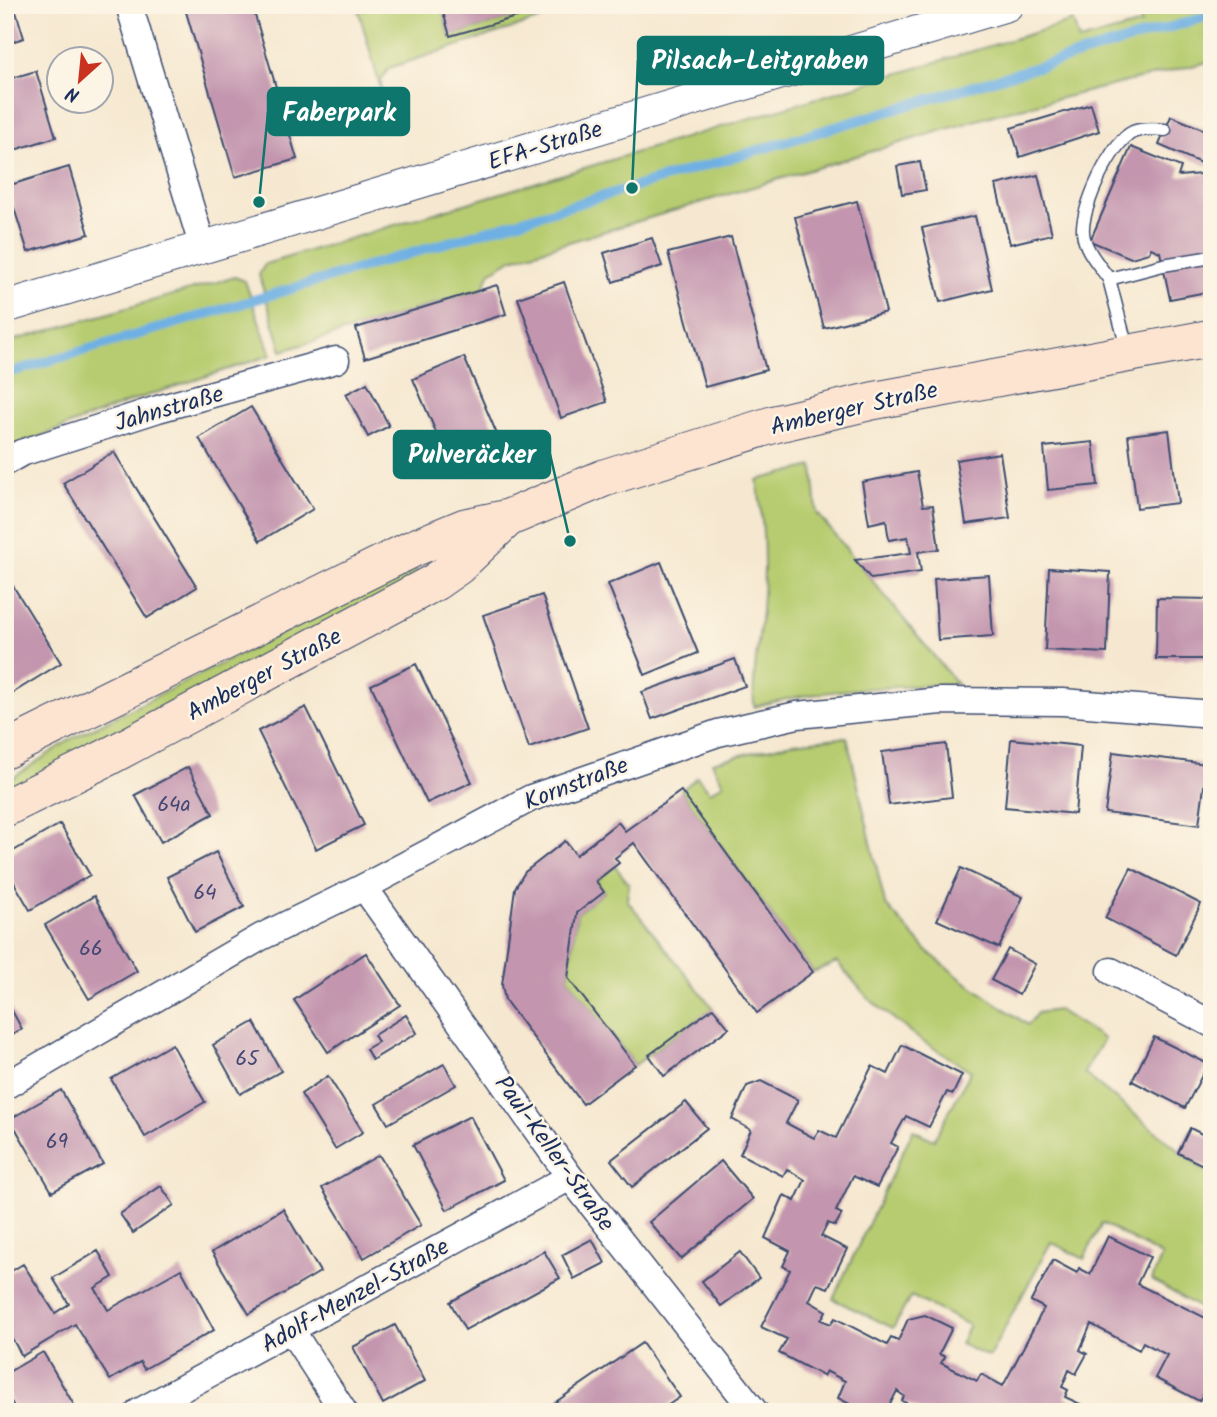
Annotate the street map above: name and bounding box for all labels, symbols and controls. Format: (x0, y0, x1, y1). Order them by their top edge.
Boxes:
callout: Pilsach-Leitgraben (638, 37, 883, 84)
text: Pilsach-Leitgraben (652, 41, 868, 83)
north arrow (46, 46, 116, 116)
text: N (61, 77, 85, 109)
callout: Faberpark (268, 88, 409, 135)
text: Faberpark (282, 93, 397, 135)
street label: EFA-Straße (483, 110, 608, 182)
street label: Amberger Straße (767, 371, 942, 448)
street label: Jahnstraße (110, 375, 229, 444)
callout: Pulveräcker (394, 431, 550, 478)
text: Pulveräcker (408, 435, 538, 477)
street label: Amberger Straße (180, 618, 349, 733)
street label: Kornstraße (519, 747, 635, 822)
house number: 64a (157, 789, 191, 822)
house number: 64 (193, 877, 217, 910)
house number: 66 (79, 933, 103, 966)
house number: 65 (236, 1043, 260, 1076)
street label: Paul-Keller-Straße (484, 1067, 624, 1240)
house number: 69 (46, 1126, 68, 1159)
street label: Adolf-Menzel-Straße (254, 1228, 457, 1364)

